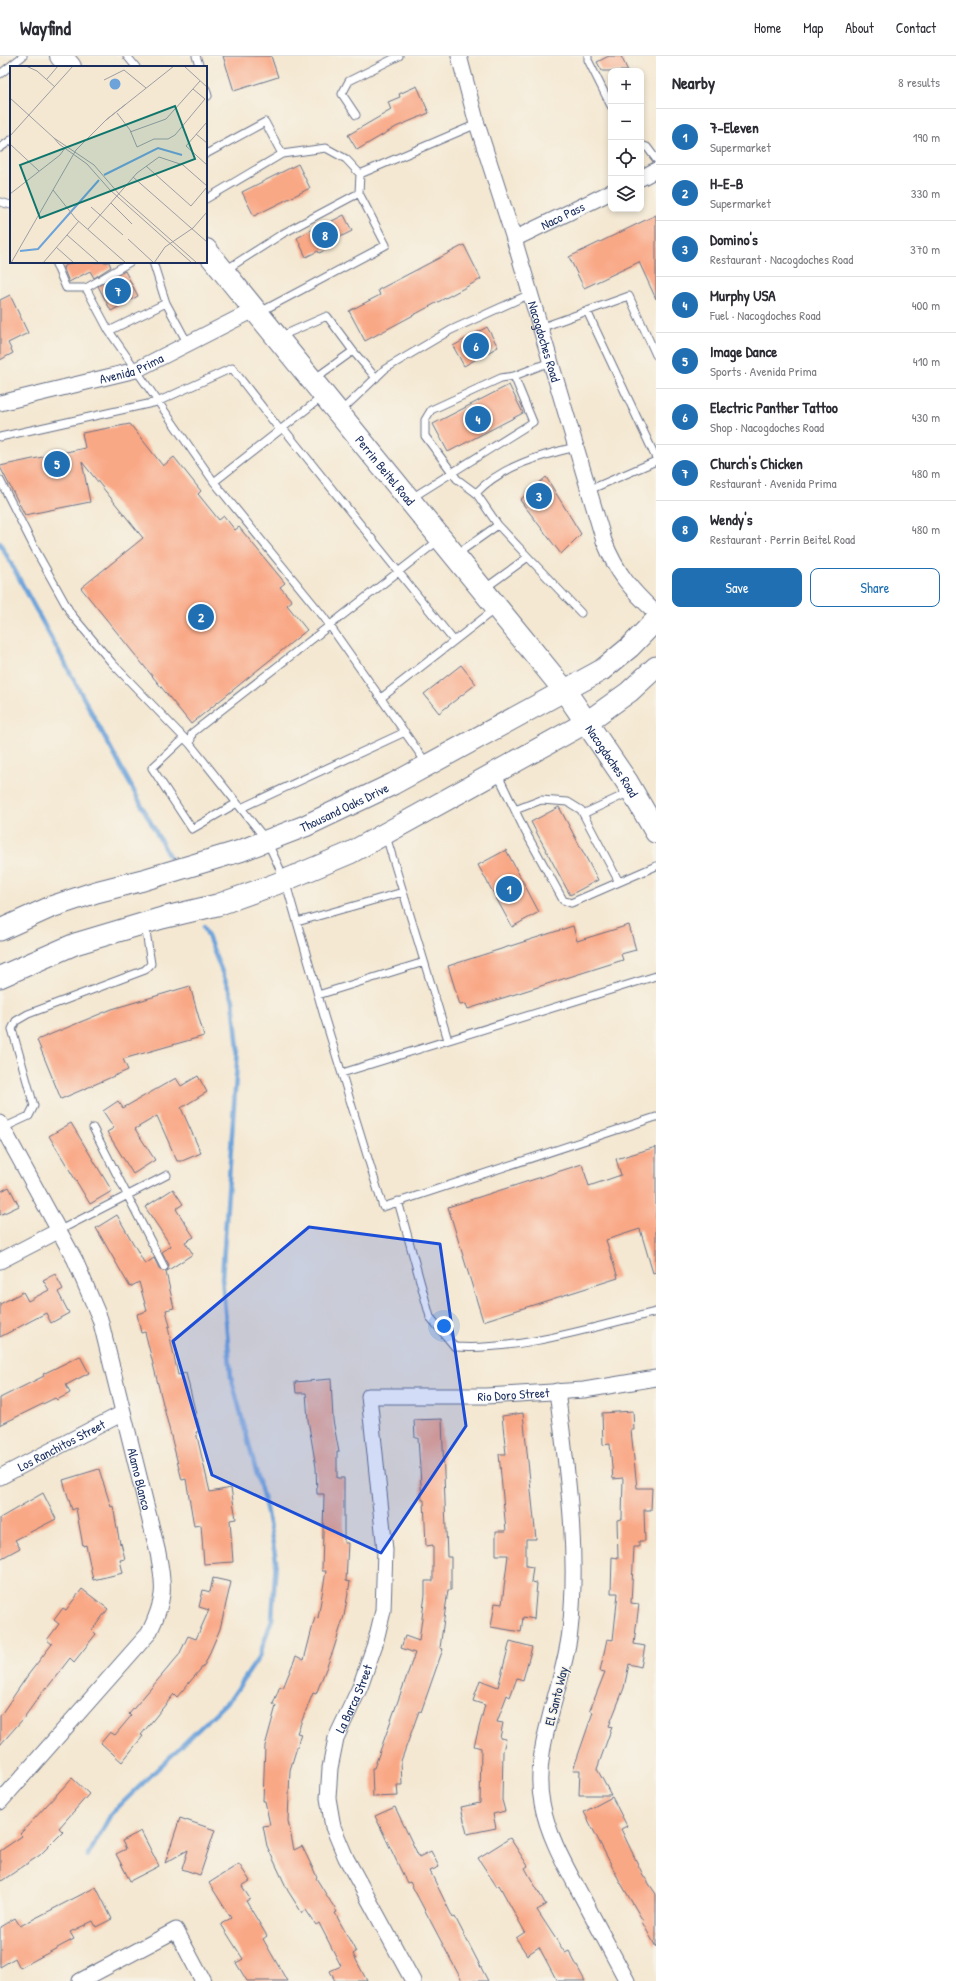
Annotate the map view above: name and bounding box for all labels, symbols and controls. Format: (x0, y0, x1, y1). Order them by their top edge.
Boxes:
text: Wayfind (20, 15, 71, 41)
text: Home (754, 18, 781, 37)
text: Map (803, 18, 823, 37)
text: About (845, 18, 874, 37)
text: Contact (896, 18, 936, 37)
inset map (10, 66, 207, 263)
map controls (608, 68, 644, 212)
button: + (608, 68, 644, 104)
text: Nearby (672, 71, 715, 94)
text: 8 results (898, 73, 940, 91)
button: − (608, 104, 644, 140)
text: 7-Eleven (710, 117, 759, 138)
text: 1 (683, 128, 687, 146)
text: 190 m (913, 128, 940, 146)
text: Supermarket (710, 138, 771, 156)
button: locate (608, 140, 644, 176)
text: H-E-B (710, 173, 743, 194)
button: layers (608, 176, 644, 212)
text: 2 (682, 184, 688, 202)
text: 330 m (911, 184, 940, 202)
text: Supermarket (710, 194, 771, 212)
street label: Naco Pass (538, 197, 588, 234)
pin: 8 (312, 220, 338, 250)
text: Domino's (710, 229, 758, 250)
text: 3 (682, 240, 688, 258)
text: 370 m (910, 240, 940, 258)
text: Restaurant · Nacogdoches Road (710, 250, 853, 268)
pin: 7 (105, 276, 131, 306)
text: Murphy USA (710, 285, 776, 306)
text: 4 (683, 296, 687, 314)
text: 400 m (912, 296, 940, 314)
street label: Nacogdoches Road (524, 299, 565, 384)
text: Fuel · Nacogdoches Road (710, 306, 821, 324)
pin: 6 (463, 331, 489, 361)
text: Image Dance (710, 341, 777, 362)
street label: Avenida Prima (98, 349, 166, 388)
text: 5 (682, 352, 688, 370)
text: 410 m (913, 352, 940, 370)
text: Sports · Avenida Prima (710, 362, 817, 380)
text: Electric Panther Tattoo (710, 397, 838, 418)
pin: 4 (465, 404, 491, 434)
text: 6 (682, 408, 688, 426)
text: 430 m (912, 408, 940, 426)
text: Shop · Nacogdoches Road (710, 418, 824, 436)
street label: Perrin Beitel Road (351, 431, 419, 509)
pin: 5 (44, 449, 70, 479)
text: Church's Chicken (710, 453, 803, 474)
text: 7 (682, 464, 688, 482)
text: 480 m (912, 464, 940, 482)
text: Restaurant · Avenida Prima (710, 474, 837, 492)
pin: 3 (526, 481, 552, 511)
text: Wendy's (710, 509, 752, 530)
text: 8 (682, 520, 688, 538)
text: 480 m (912, 520, 940, 538)
text: Restaurant · Perrin Beitel Road (710, 530, 855, 548)
button: Save (672, 568, 802, 607)
button: Share (810, 568, 940, 607)
pin: 2 (188, 602, 214, 632)
street label: Nacogdoches Road (582, 721, 643, 800)
street label: Thousand Oaks Drive (297, 778, 391, 836)
pin: 1 (496, 874, 522, 904)
your location (434, 1316, 454, 1336)
street label: Rio Doro Street (477, 1383, 551, 1405)
street label: Los Ranchitos Street (14, 1415, 109, 1475)
street label: Alamo Blanco (123, 1446, 156, 1512)
street label: La Barca Street (331, 1661, 376, 1736)
street label: El Santo Way (540, 1664, 572, 1727)

